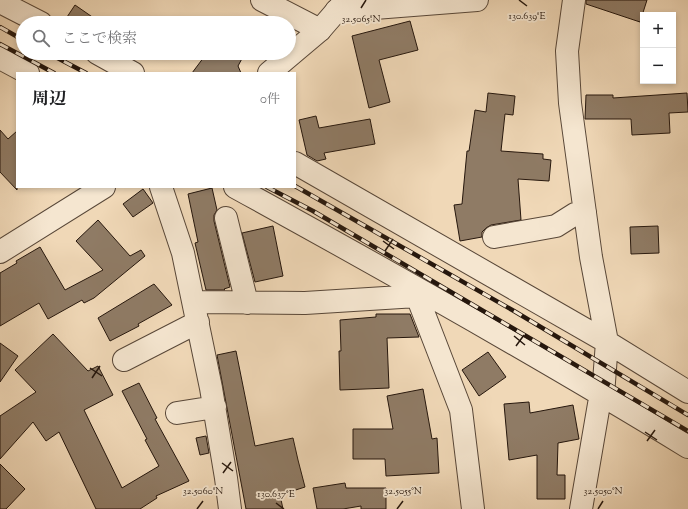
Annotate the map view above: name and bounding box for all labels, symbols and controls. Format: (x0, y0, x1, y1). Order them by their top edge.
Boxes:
text: 130.639°E (509, 9, 545, 24)
text: 32.5065°N (342, 12, 380, 27)
map controls (640, 12, 676, 84)
button: + (640, 12, 676, 48)
search box (16, 16, 296, 60)
icon: search (30, 27, 52, 49)
text: ここで検索 (62, 29, 137, 50)
button: − (640, 48, 676, 84)
text: 周辺 (32, 88, 66, 112)
text: 0件 (260, 91, 280, 109)
text: 32.5060°N (183, 484, 223, 499)
text: 32.5055°N (384, 484, 422, 499)
text: 32.5050°N (583, 484, 623, 499)
text: 130.637°E (257, 487, 295, 502)

